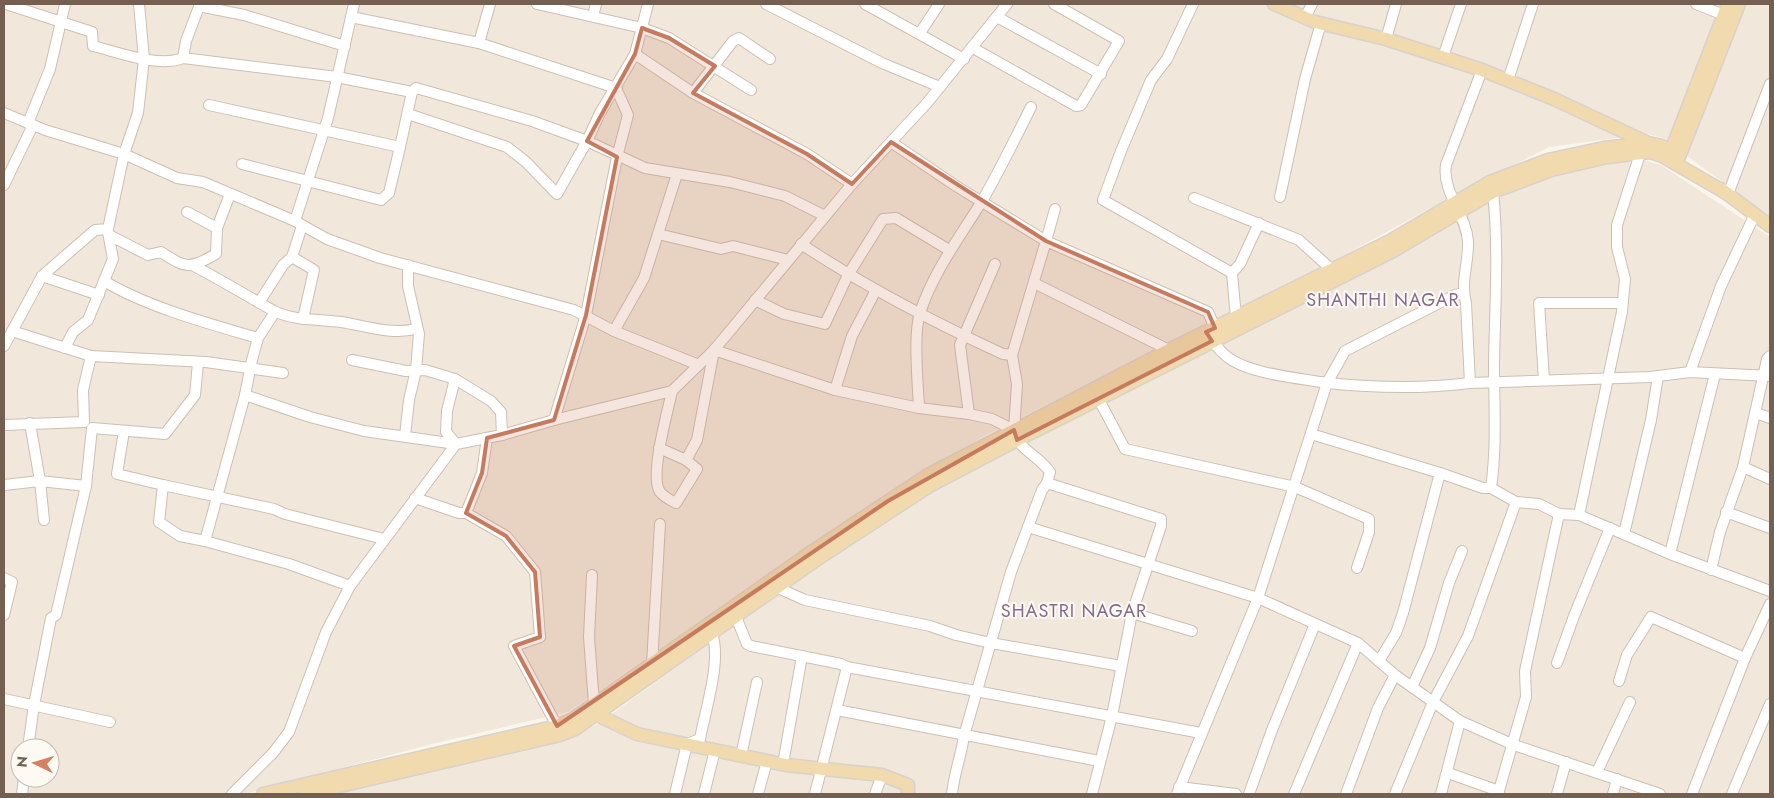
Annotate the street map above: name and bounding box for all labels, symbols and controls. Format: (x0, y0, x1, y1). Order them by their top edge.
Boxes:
district label: SHANTHI NAGAR (1306, 287, 1460, 313)
district label: SHASTRI NAGAR (1001, 598, 1147, 624)
north arrow (10, 738, 60, 788)
text: N (12, 755, 32, 768)

